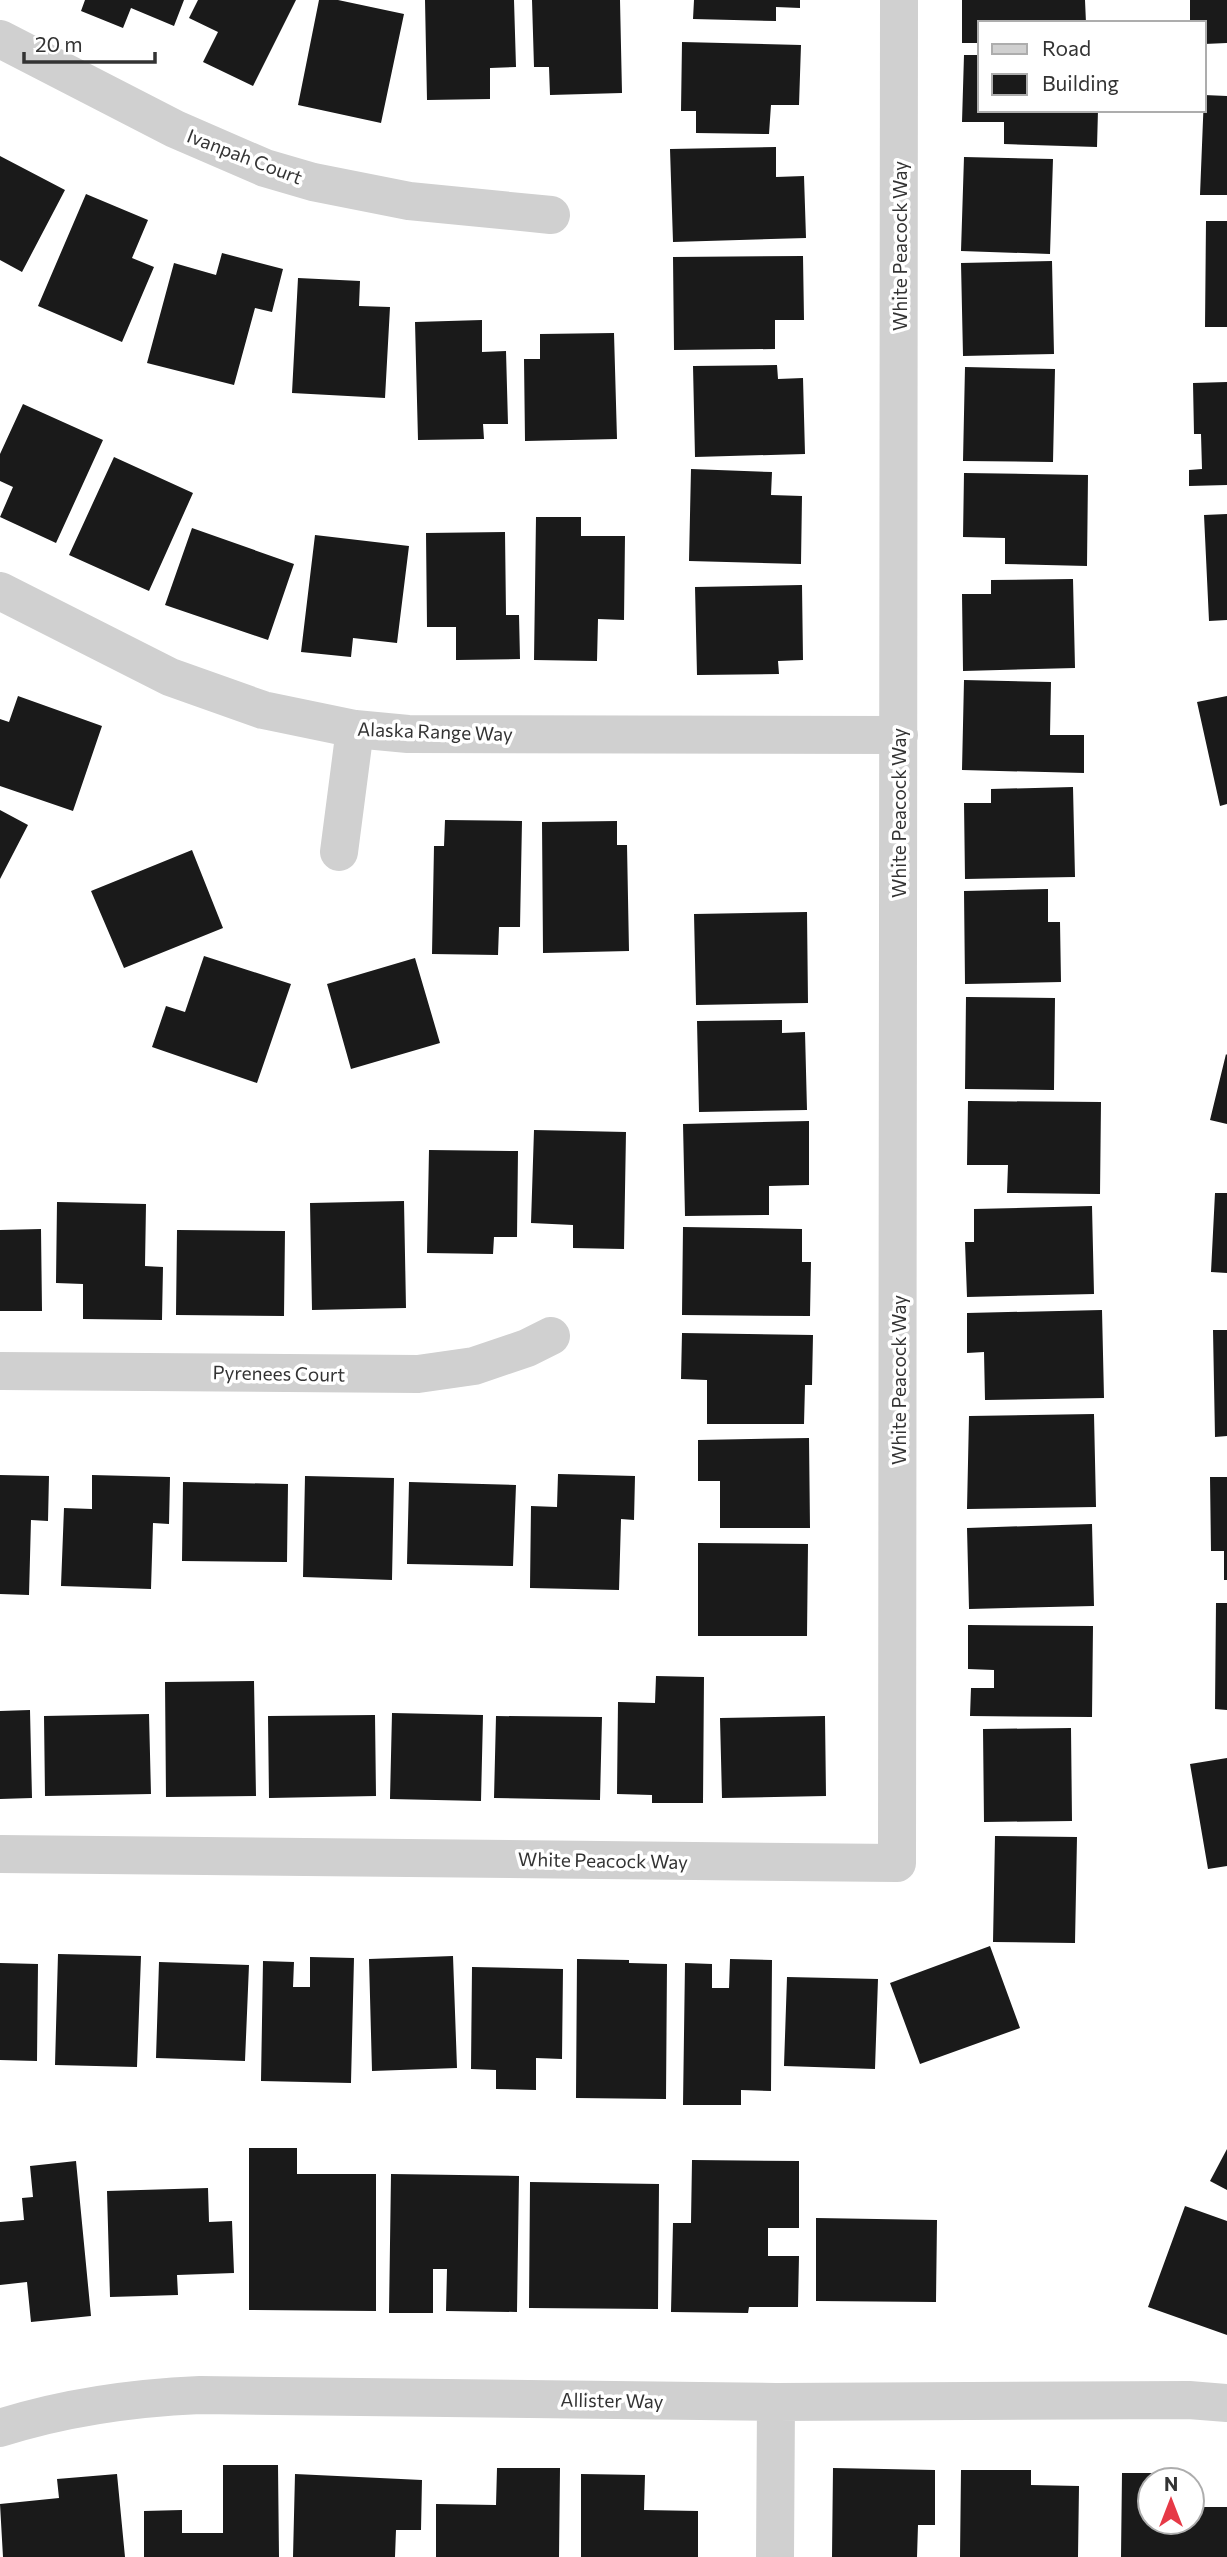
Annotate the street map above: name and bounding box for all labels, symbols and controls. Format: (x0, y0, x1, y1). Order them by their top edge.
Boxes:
scale bar (24, 21, 156, 65)
legend (978, 21, 1206, 112)
text: 20 m (35, 31, 83, 56)
text: Road (1042, 35, 1091, 60)
text: Building (1042, 70, 1119, 95)
street label: Ivanpah Court (184, 123, 306, 189)
street label: White Peacock Way (888, 161, 911, 331)
street label: Alaska Range Way (357, 717, 513, 745)
street label: White Peacock Way (887, 728, 910, 898)
street label: White Peacock Way (887, 1295, 910, 1465)
street label: Pyrenees Court (212, 1360, 346, 1386)
street label: White Peacock Way (518, 1847, 688, 1873)
street label: Allister Way (560, 2388, 664, 2412)
north arrow (1136, 2466, 1206, 2536)
text: N (1164, 2472, 1178, 2495)

